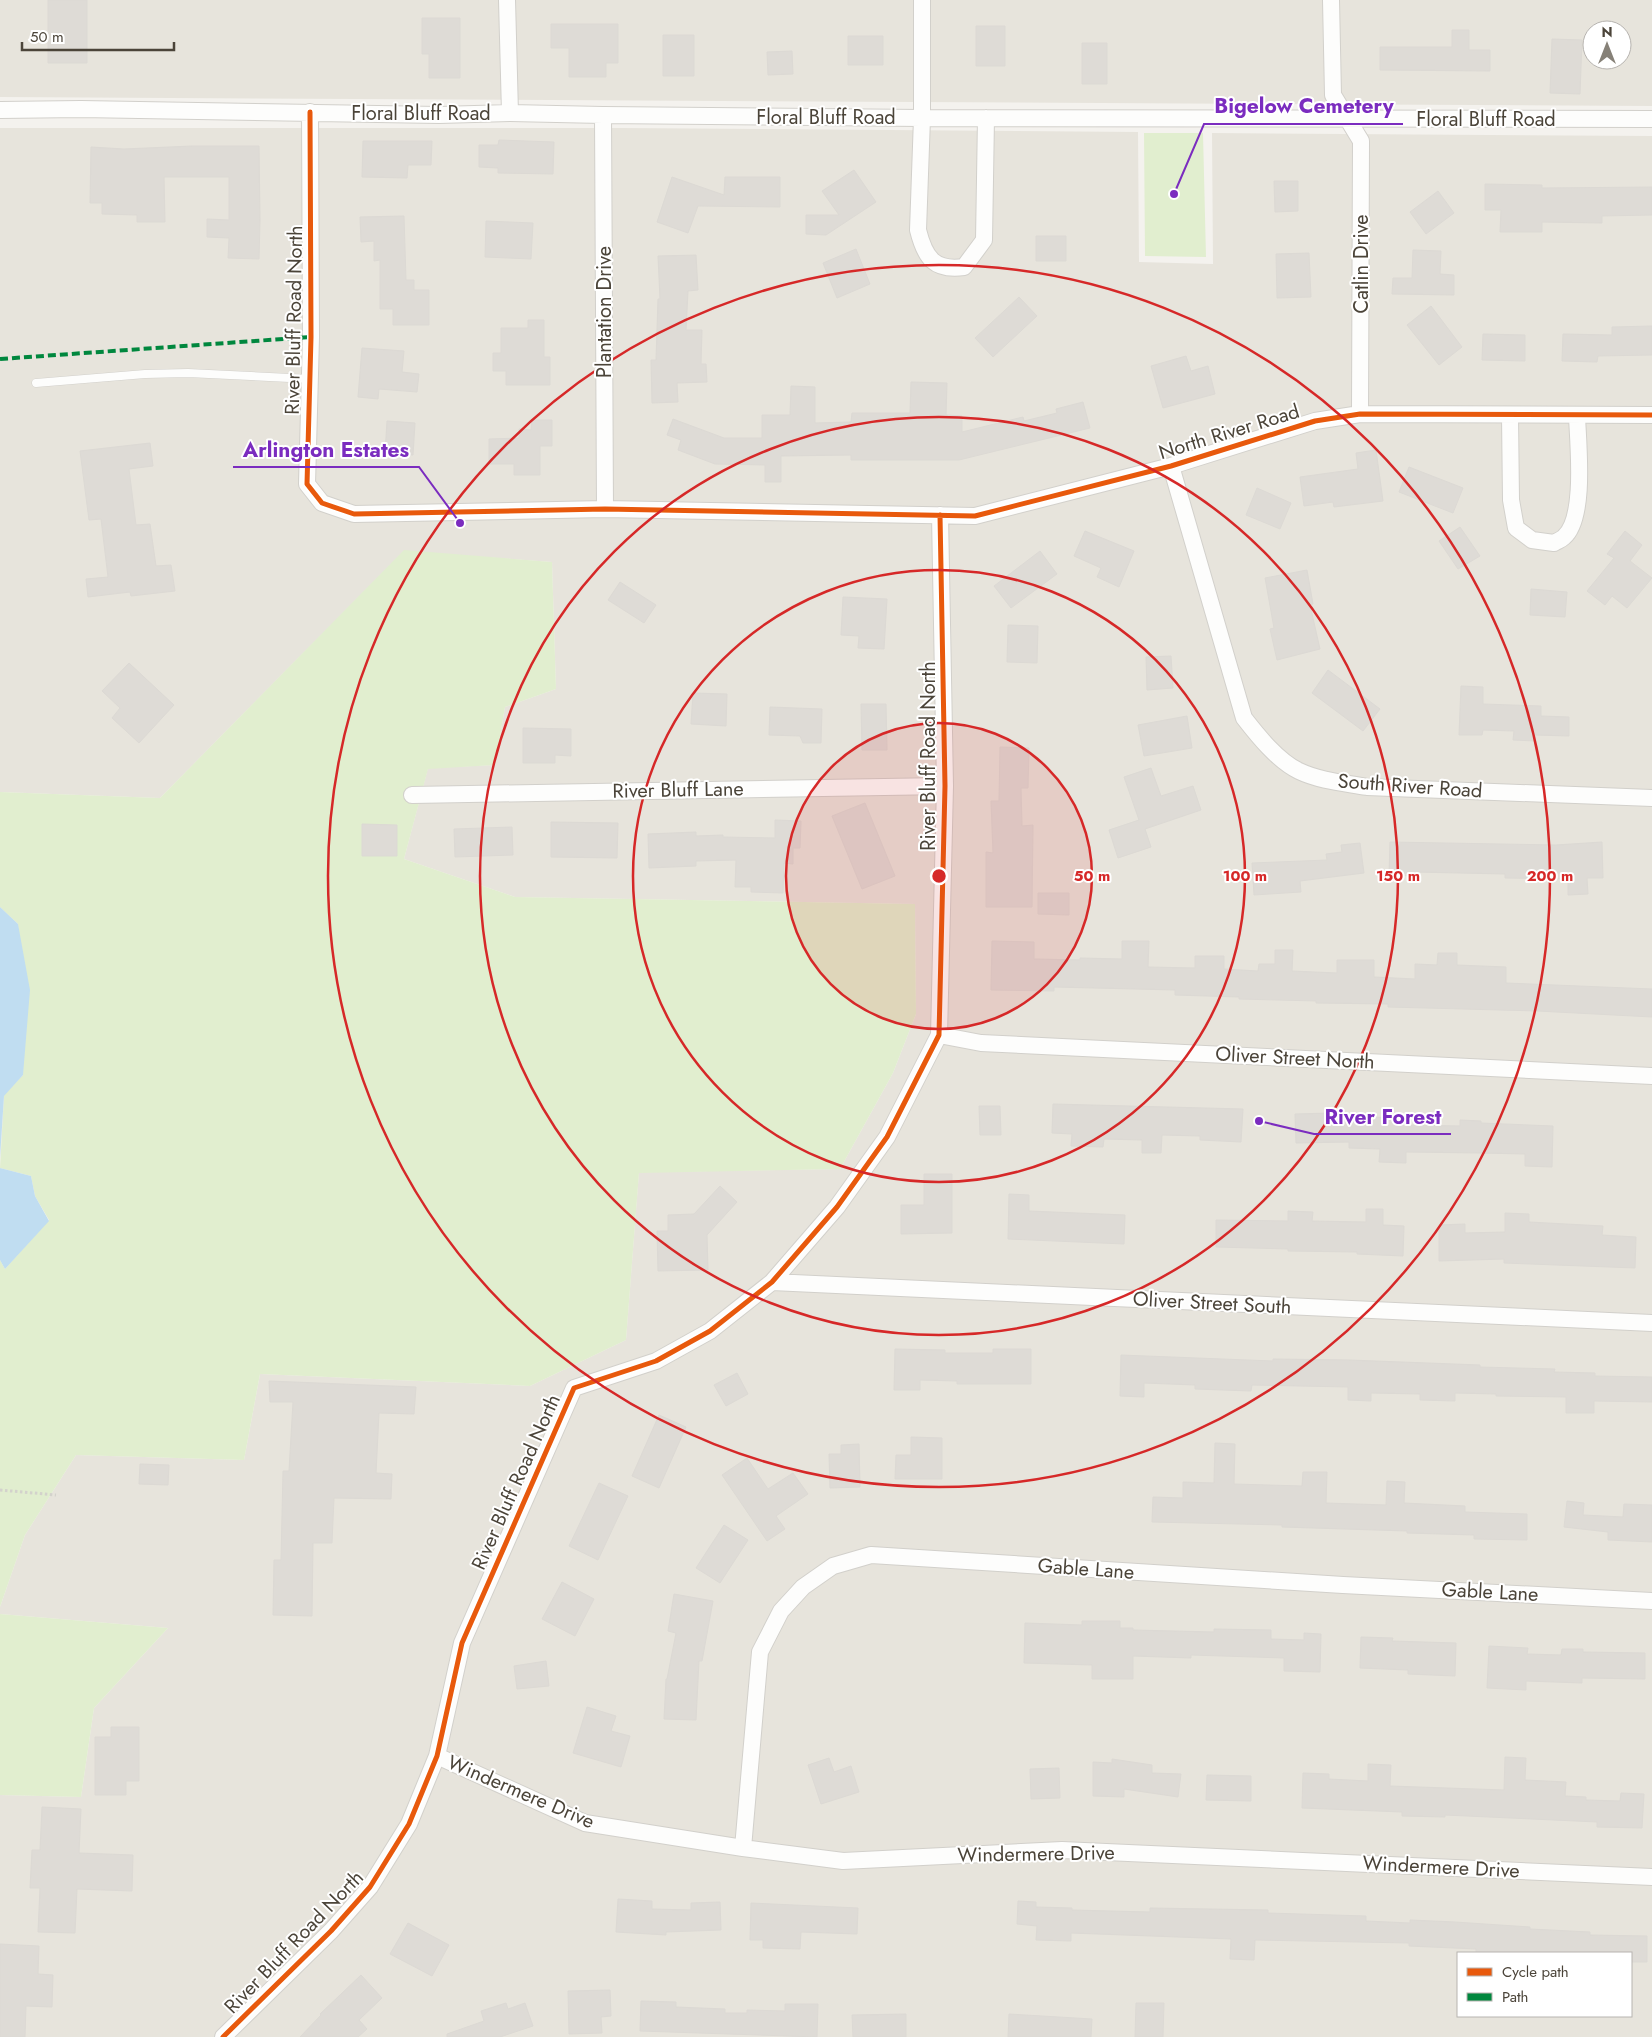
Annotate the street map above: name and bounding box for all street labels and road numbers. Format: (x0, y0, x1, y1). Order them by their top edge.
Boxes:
street label: Floral Bluff Road (351, 99, 491, 128)
street label: Floral Bluff Road (756, 103, 896, 132)
street label: Floral Bluff Road (1416, 105, 1556, 134)
street label: Catlin Drive (1347, 215, 1376, 313)
street label: River Bluff Road North (278, 225, 310, 415)
street label: Plantation Drive (590, 246, 619, 378)
street label: North River Road (1155, 397, 1303, 467)
street label: River Bluff Road North (914, 661, 943, 851)
street label: South River Road (1337, 766, 1483, 806)
street label: River Bluff Lane (612, 774, 744, 806)
street label: Oliver Street North (1215, 1039, 1375, 1077)
street label: Oliver Street South (1132, 1284, 1292, 1322)
street label: River Bluff Road North (464, 1390, 568, 1574)
street label: Gable Lane (1037, 1551, 1135, 1587)
street label: Gable Lane (1441, 1575, 1539, 1609)
street label: Windermere Drive (443, 1748, 599, 1836)
street label: Windermere Drive (957, 1838, 1115, 1870)
street label: Windermere Drive (1362, 1848, 1520, 1886)
street label: River Bluff Road North (218, 1864, 370, 2020)

